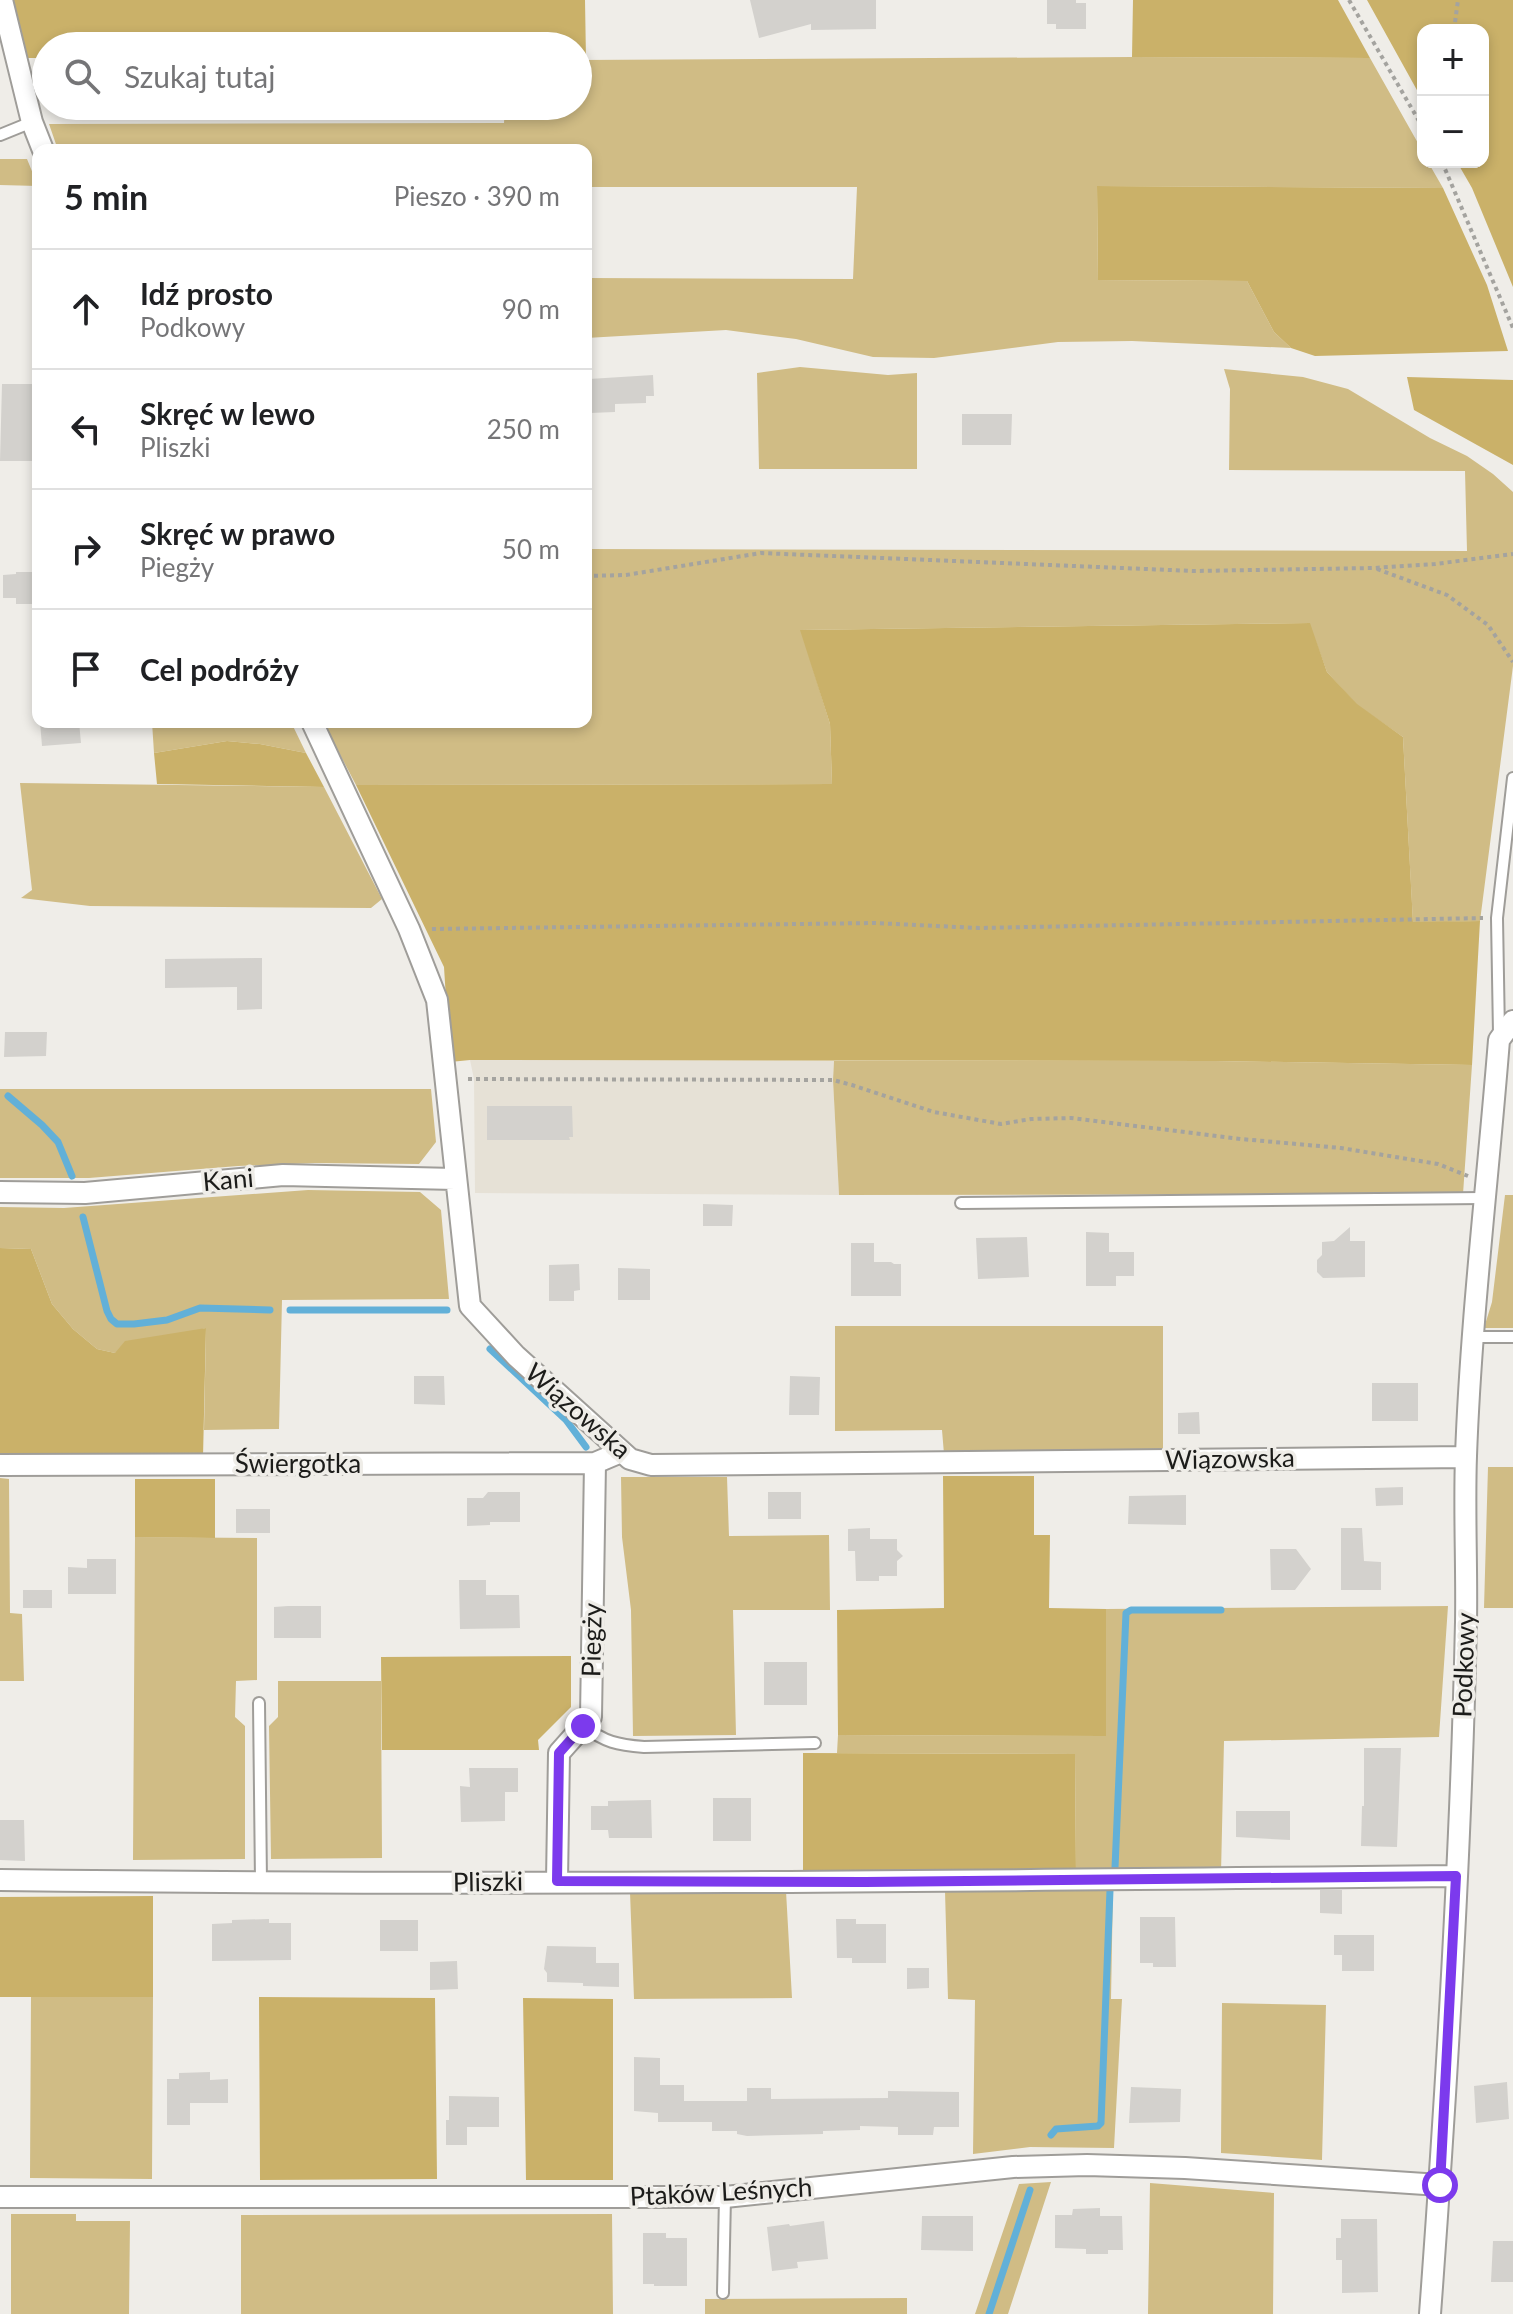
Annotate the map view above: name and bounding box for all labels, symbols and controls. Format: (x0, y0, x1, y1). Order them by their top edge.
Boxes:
map controls (1417, 24, 1489, 168)
button: + (1417, 24, 1489, 96)
search box (32, 32, 592, 120)
icon: search (60, 54, 104, 98)
text: Szukaj tutaj (124, 58, 275, 94)
button: − (1417, 96, 1489, 168)
text: 5 min (64, 176, 148, 217)
text: Pieszo · 390 m (394, 180, 560, 212)
text: Idź prosto (140, 275, 273, 311)
icon: ahead (64, 287, 108, 331)
text: 90 m (502, 293, 560, 325)
text: Podkowy (140, 311, 245, 343)
text: Skręć w lewo (140, 395, 315, 431)
icon: left (64, 407, 108, 451)
text: 250 m (487, 413, 560, 445)
text: Pliszki (140, 431, 210, 463)
text: Skręć w prawo (140, 515, 335, 551)
icon: right (64, 527, 108, 571)
text: 50 m (502, 533, 560, 565)
text: Piegży (140, 551, 214, 583)
icon: arrive (64, 647, 108, 691)
text: Cel podróży (140, 651, 299, 687)
street label: Kani (201, 1161, 255, 1197)
street label: Wiązowska (519, 1356, 638, 1465)
street label: Wiązowska (1165, 1441, 1295, 1475)
street label: Świergotka (235, 1447, 361, 1479)
street label: Piegży (574, 1602, 608, 1677)
street label: Podkowy (1445, 1611, 1481, 1718)
route end (565, 1708, 601, 1744)
street label: Pliszki (453, 1864, 523, 1898)
route start (1422, 2167, 1458, 2203)
street label: Ptaków Leśnych (629, 2170, 813, 2212)

